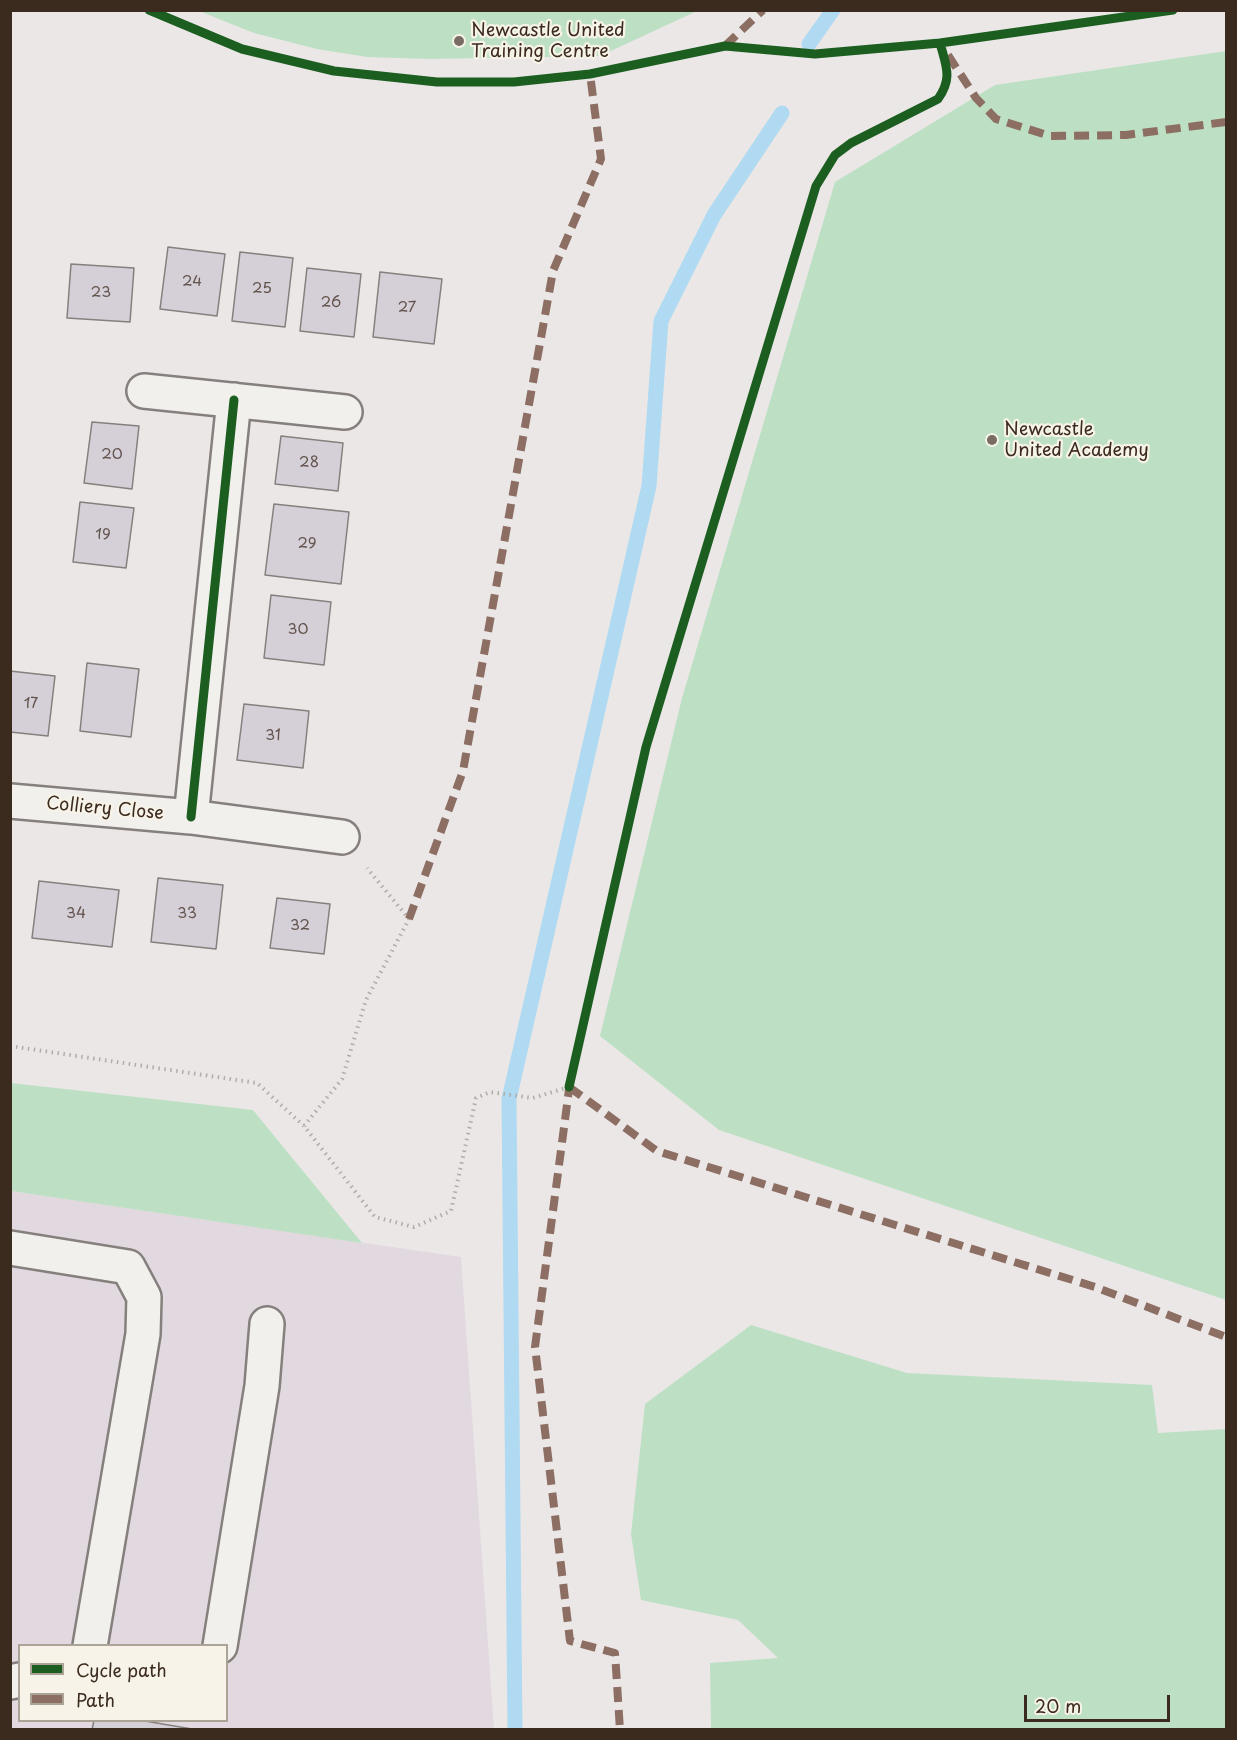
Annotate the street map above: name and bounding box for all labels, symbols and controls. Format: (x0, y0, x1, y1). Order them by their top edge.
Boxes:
place label: Newcastle United Training Centre (471, 20, 625, 63)
marker: Newcastle United Training Centre (452, 34, 466, 48)
house number: 24 (182, 273, 202, 291)
house number: 25 (252, 280, 272, 298)
house number: 23 (91, 284, 111, 302)
house number: 26 (321, 294, 341, 312)
house number: 27 (398, 299, 416, 317)
place label: Newcastle United Academy (1004, 419, 1149, 462)
marker: Newcastle United Academy (985, 433, 999, 447)
house number: 20 (101, 446, 123, 464)
house number: 28 (299, 454, 319, 472)
house number: 19 (95, 526, 111, 544)
house number: 29 (297, 535, 317, 553)
house number: 30 (288, 621, 308, 639)
house number: 17 (24, 695, 38, 713)
house number: 31 (265, 727, 281, 745)
street label: Colliery Close (45, 793, 165, 825)
house number: 34 (66, 905, 86, 923)
house number: 33 (177, 905, 197, 923)
house number: 32 (290, 917, 310, 935)
legend (18, 1644, 228, 1722)
text: Cycle path (76, 1656, 167, 1683)
scale bar (1027, 1683, 1172, 1721)
text: Path (76, 1686, 115, 1713)
text: 20 m (1035, 1692, 1081, 1719)

